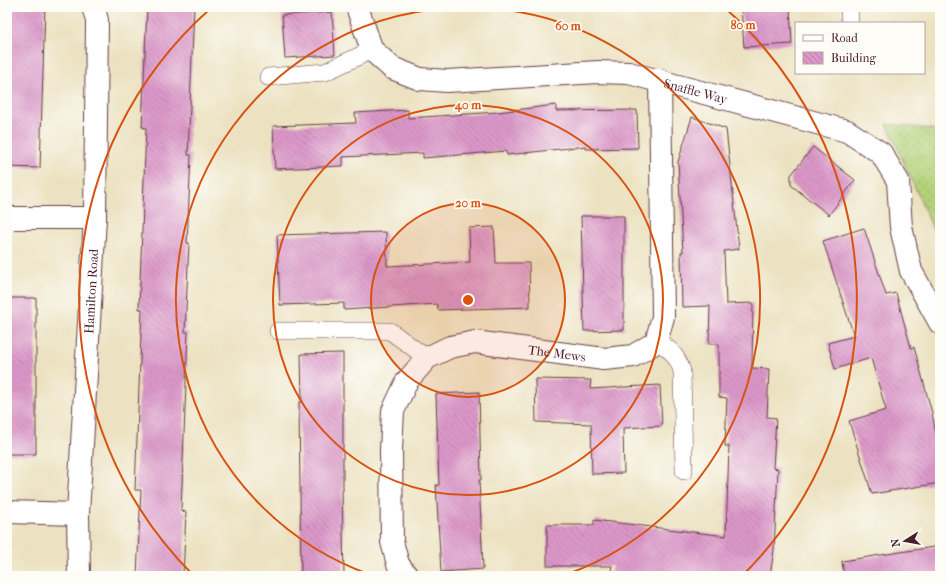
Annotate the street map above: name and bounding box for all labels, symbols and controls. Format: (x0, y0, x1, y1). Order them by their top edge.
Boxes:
text: 80 m (730, 18, 757, 32)
text: 60 m (555, 19, 582, 33)
legend (795, 22, 925, 74)
text: Road (831, 31, 858, 45)
text: Building (831, 51, 876, 65)
street label: Snaffle Way (662, 76, 730, 107)
text: 40 m (454, 98, 482, 113)
text: 20 m (455, 196, 482, 210)
street label: Hamilton Road (81, 248, 101, 334)
centre of rings (461, 293, 475, 307)
street label: The Mews (527, 342, 587, 365)
north arrow (885, 521, 925, 561)
text: N (888, 537, 903, 548)

